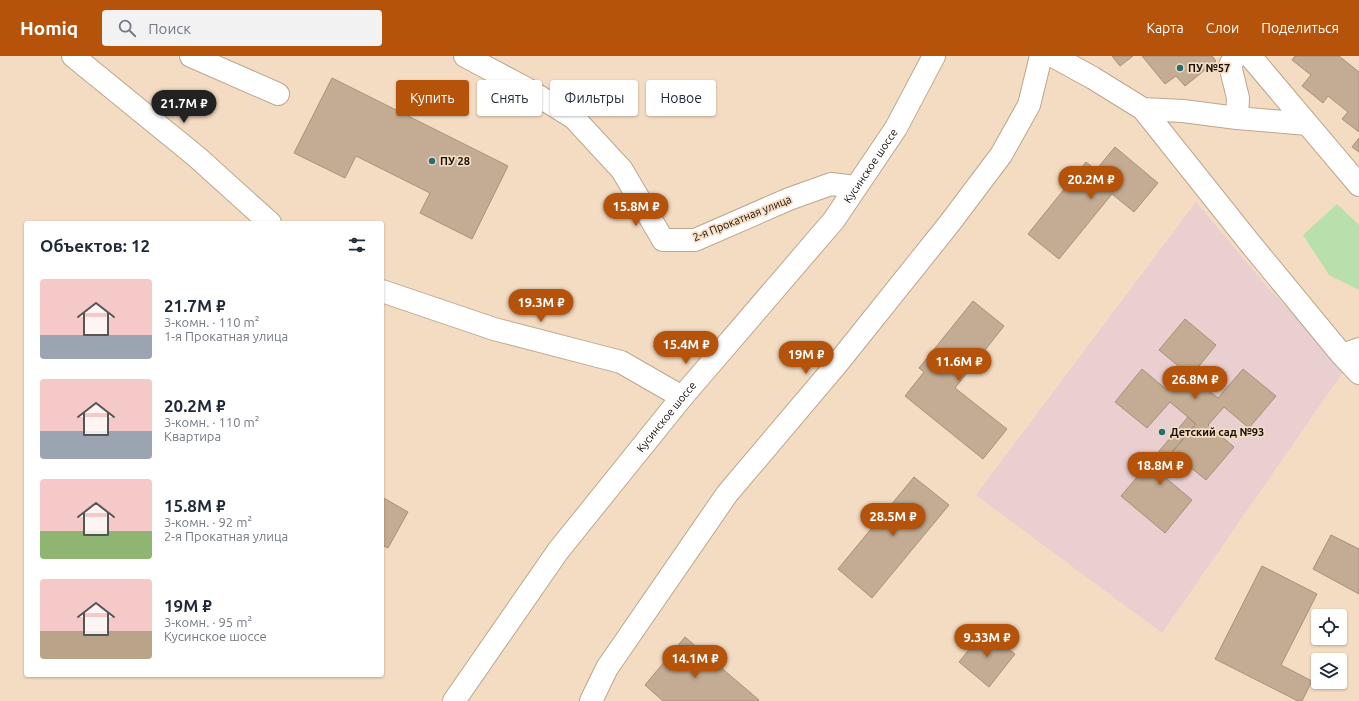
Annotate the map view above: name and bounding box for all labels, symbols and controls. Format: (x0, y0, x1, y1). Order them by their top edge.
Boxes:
search box (102, 10, 382, 46)
text: Homiq (20, 17, 78, 39)
icon: search (116, 17, 138, 39)
text: Поиск (148, 20, 191, 37)
text: Карта (1146, 20, 1184, 36)
text: Слои (1206, 20, 1239, 36)
text: Поделиться (1261, 20, 1339, 36)
place label: ПУ №57 (1188, 62, 1230, 74)
marker: ПУ №57 (1175, 63, 1185, 73)
chip: Купить (396, 80, 469, 116)
chip: Снять (477, 80, 542, 116)
chip: Фильтры (550, 80, 638, 116)
chip: Новое (646, 80, 716, 116)
pin: 21.7M ₽ (147, 90, 221, 124)
text: 21.7M ₽ (160, 96, 208, 110)
street label: Кусинское шоссе (841, 126, 900, 205)
place label: ПУ 28 (440, 155, 470, 167)
marker: ПУ 28 (427, 156, 437, 166)
pin: 20.2M ₽ (1054, 166, 1128, 200)
text: 20.2M ₽ (1067, 172, 1115, 186)
pin: 15.8M ₽ (599, 193, 673, 227)
street label: 2-я Прокатная улица (691, 193, 793, 243)
text: 15.8M ₽ (612, 199, 660, 213)
icon: filters (346, 234, 368, 256)
text: Объектов: 12 (40, 236, 150, 255)
pin: 19.3M ₽ (504, 289, 578, 323)
icon: home (72, 295, 120, 343)
text: 19.3M ₽ (517, 295, 565, 309)
text: 21.7M ₽ (164, 296, 226, 315)
text: 3-комн. · 110 m² (164, 315, 259, 329)
text: 1-я Прокатная улица (164, 329, 288, 343)
pin: 15.4M ₽ (649, 331, 723, 365)
text: 15.4M ₽ (662, 337, 710, 351)
pin: 19M ₽ (778, 341, 834, 375)
text: 19M ₽ (788, 347, 824, 361)
pin: 11.6M ₽ (922, 348, 996, 382)
text: 11.6M ₽ (935, 354, 983, 368)
pin: 26.8M ₽ (1158, 366, 1232, 400)
text: 26.8M ₽ (1171, 372, 1219, 386)
street label: Кусинское шоссе (634, 379, 698, 454)
icon: home (72, 395, 120, 443)
text: 20.2M ₽ (164, 396, 226, 415)
text: 3-комн. · 110 m² (164, 415, 259, 429)
place label: Детский сад №93 (1170, 426, 1264, 438)
marker: Детский сад №93 (1157, 427, 1167, 437)
text: Квартира (164, 429, 221, 443)
pin: 18.8M ₽ (1123, 452, 1197, 486)
text: 18.8M ₽ (1136, 458, 1184, 472)
icon: home (72, 495, 120, 543)
text: 15.8M ₽ (164, 496, 226, 515)
pin: 28.5M ₽ (856, 503, 930, 537)
text: 28.5M ₽ (869, 509, 917, 523)
text: 3-комн. · 92 m² (164, 515, 252, 529)
text: 2-я Прокатная улица (164, 529, 288, 543)
icon: home (72, 595, 120, 643)
text: 19M ₽ (164, 596, 212, 615)
map controls (1311, 609, 1347, 689)
button: locate (1311, 609, 1347, 645)
text: 3-комн. · 95 m² (164, 615, 252, 629)
pin: 9.33M ₽ (950, 624, 1024, 658)
text: Кусинское шоссе (164, 629, 267, 643)
text: 9.33M ₽ (963, 630, 1011, 644)
pin: 14.1M ₽ (658, 645, 732, 679)
text: 14.1M ₽ (671, 651, 719, 665)
button: layers (1311, 653, 1347, 689)

